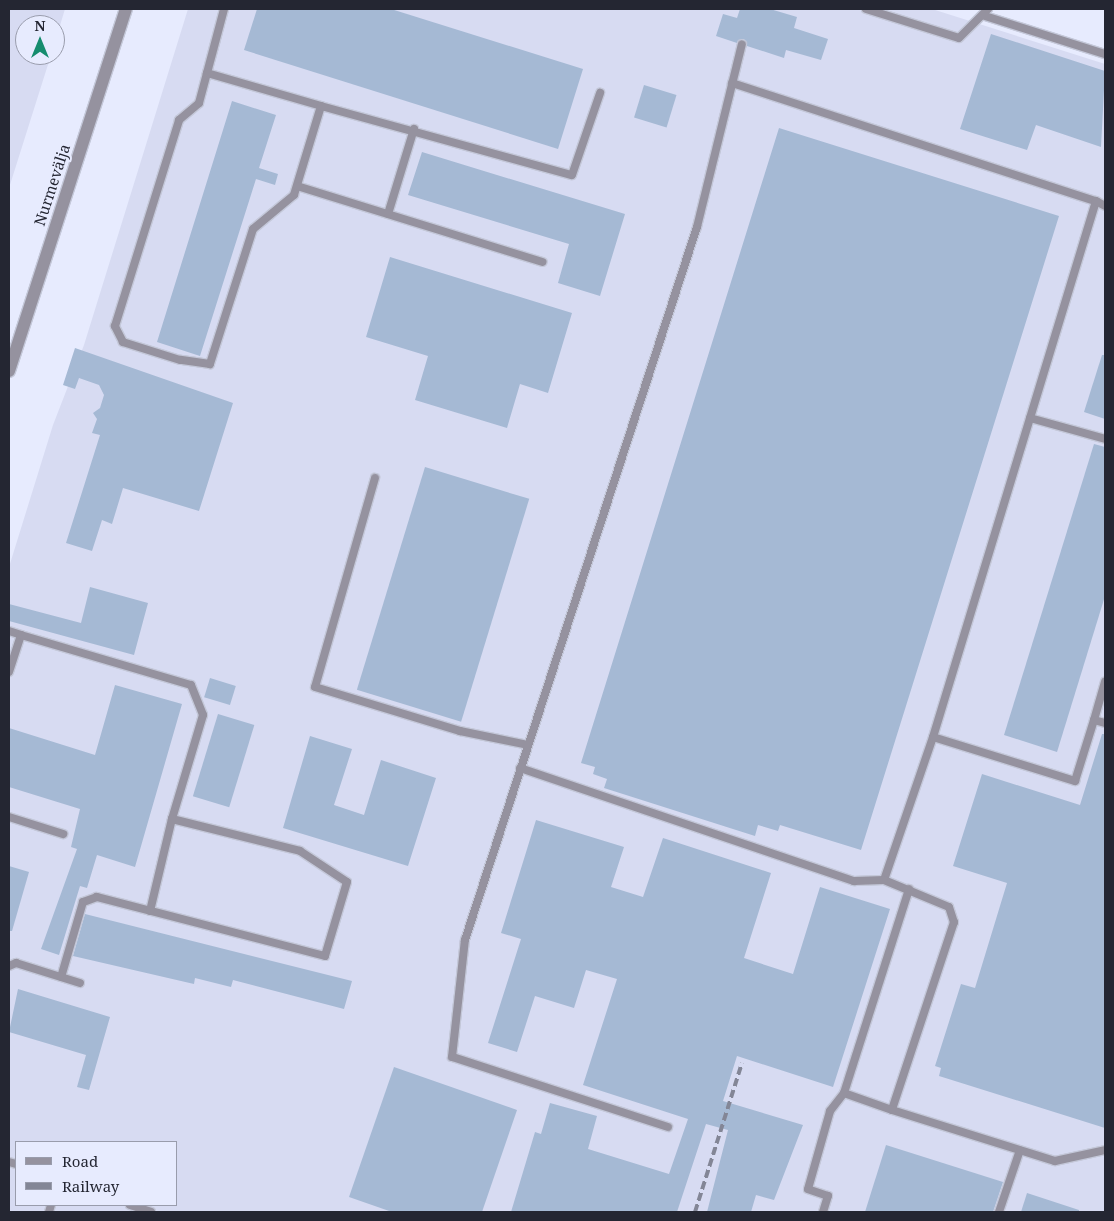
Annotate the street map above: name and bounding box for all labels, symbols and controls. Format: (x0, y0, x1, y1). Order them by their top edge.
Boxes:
north arrow (15, 15, 65, 65)
text: N (34, 16, 46, 35)
street label: Nurmevälja (30, 142, 74, 228)
legend (15, 1141, 178, 1206)
text: Road (62, 1151, 98, 1171)
text: Railway (62, 1176, 119, 1196)

